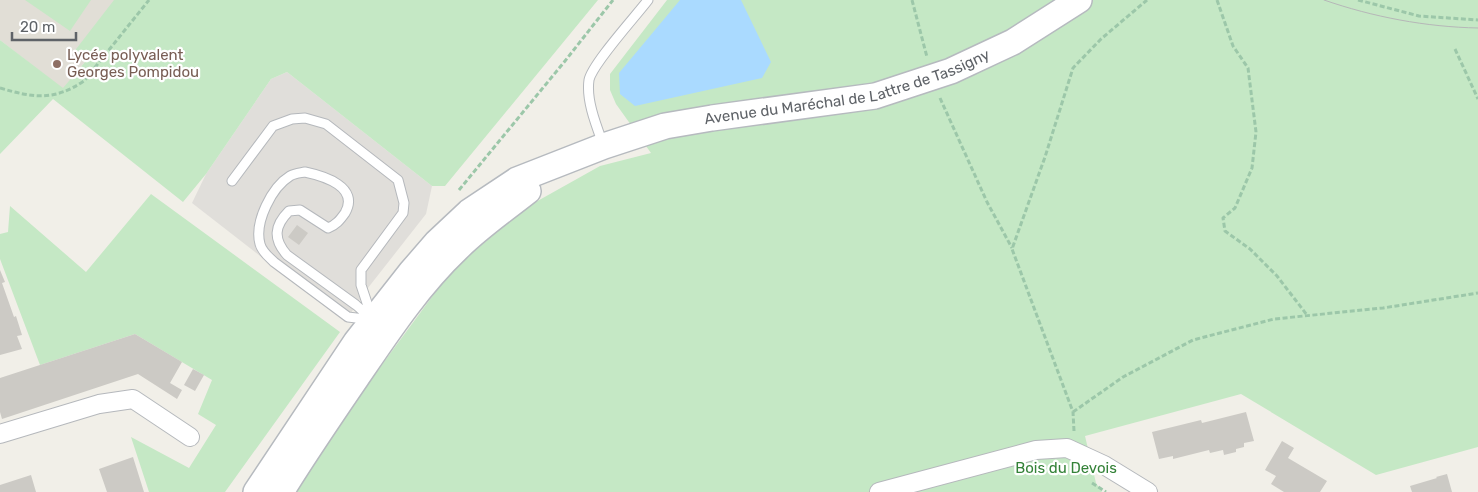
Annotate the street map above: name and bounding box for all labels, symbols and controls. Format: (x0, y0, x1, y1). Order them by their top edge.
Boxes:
scale bar (12, 10, 76, 42)
text: 20 m (20, 18, 55, 36)
street label: Avenue du Maréchal de Lattre de Tassigny (703, 45, 992, 128)
place label: Lycée polyvalent Georges Pompidou (67, 46, 199, 81)
marker: Lycée polyvalent Georges Pompidou (51, 58, 63, 70)
park label: Bois du Devois (1015, 459, 1117, 477)

